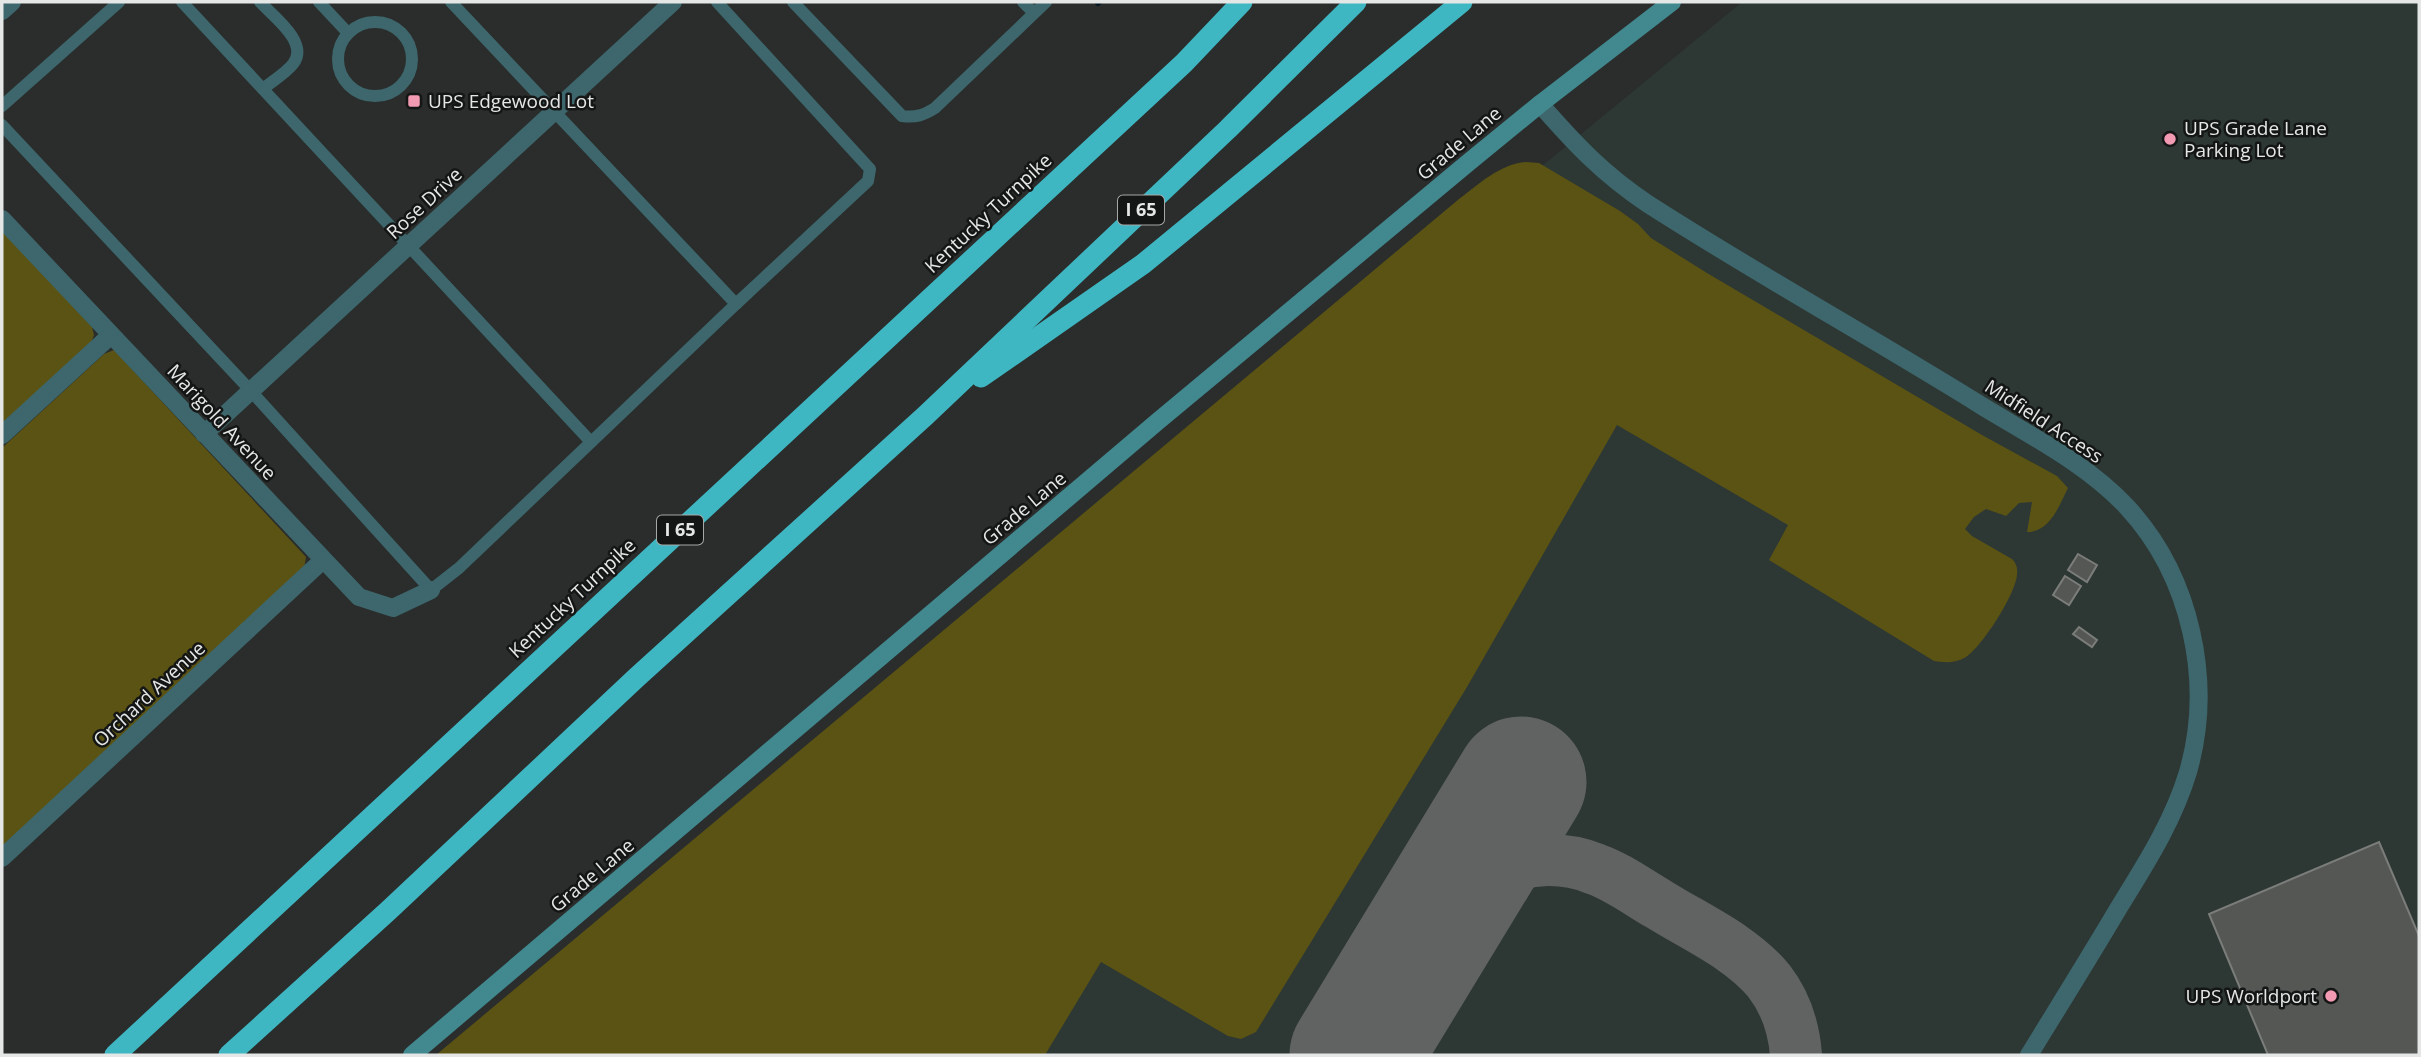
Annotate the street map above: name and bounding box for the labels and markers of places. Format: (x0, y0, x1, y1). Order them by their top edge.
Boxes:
place label: UPS Edgewood Lot (428, 88, 594, 114)
marker: UPS Edgewood Lot (406, 93, 422, 109)
place label: UPS Grade Lane Parking Lot (2184, 115, 2327, 163)
marker: UPS Grade Lane Parking Lot (2162, 131, 2178, 147)
place label: UPS Worldport (2186, 983, 2317, 1009)
marker: UPS Worldport (2323, 988, 2339, 1004)

